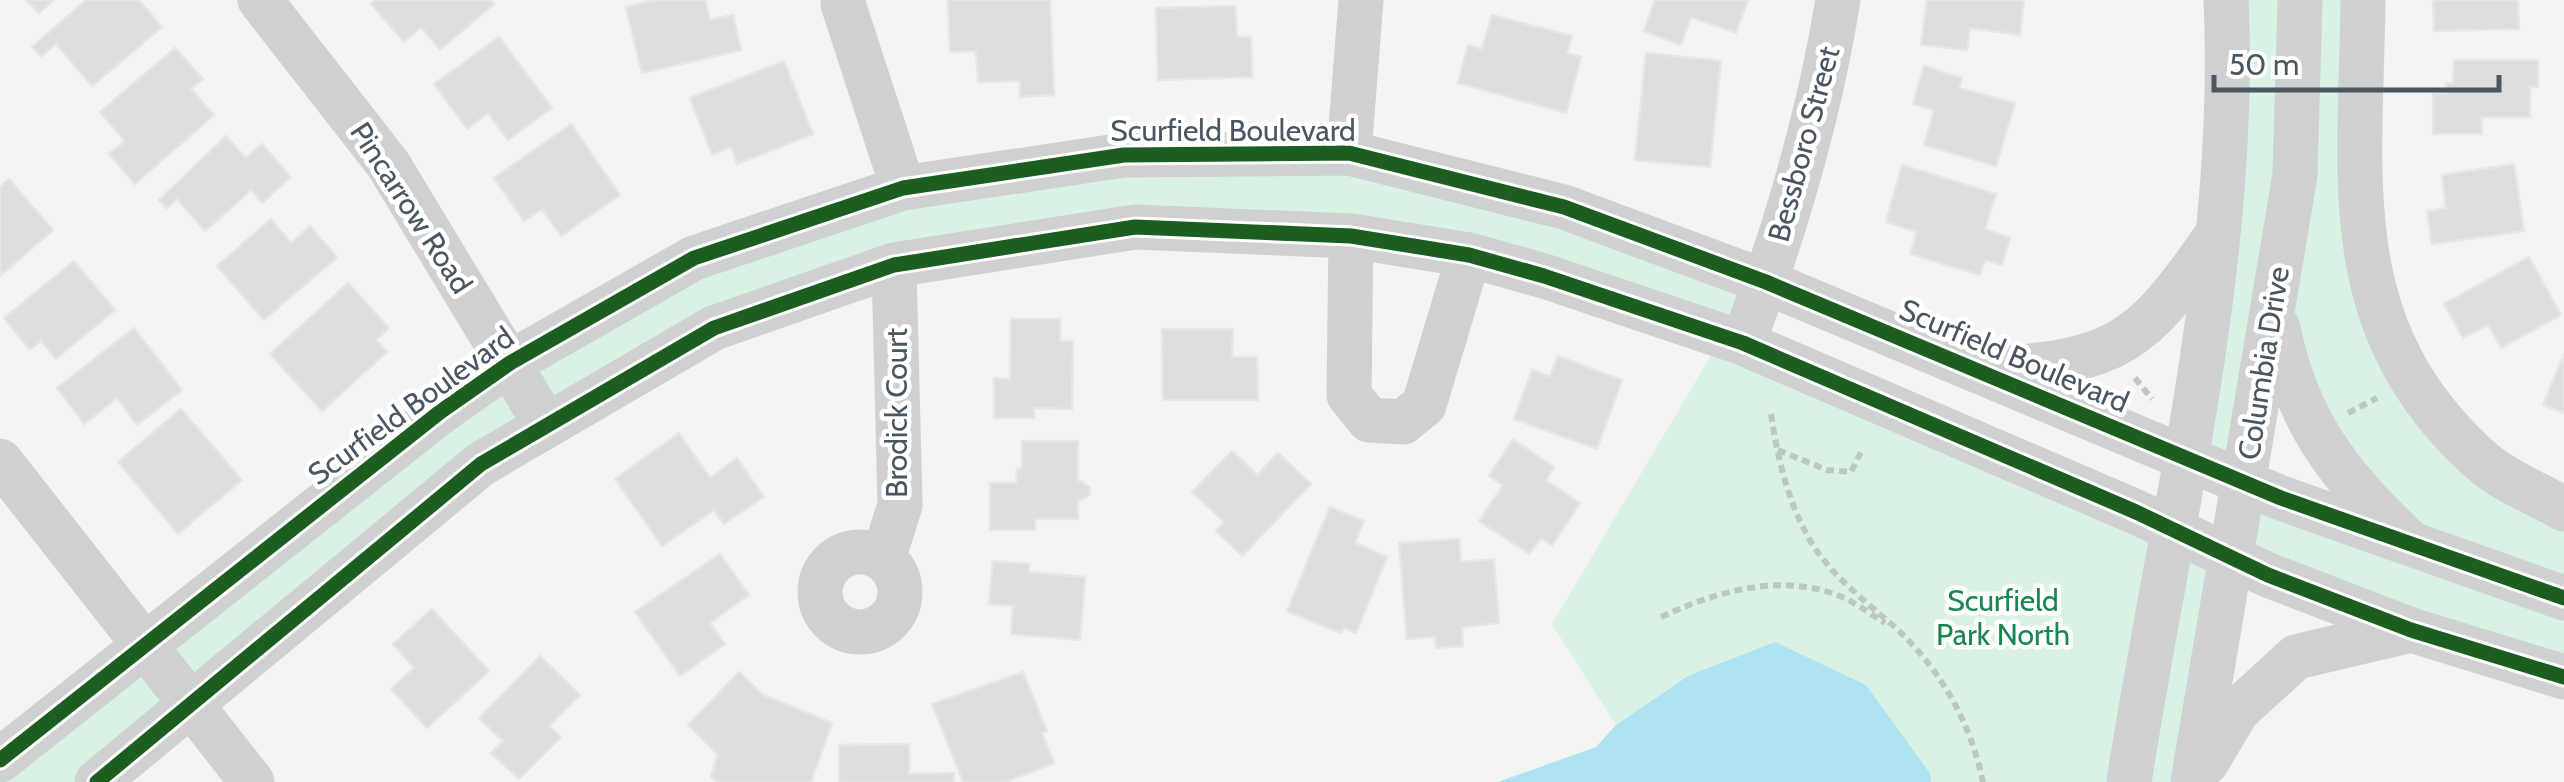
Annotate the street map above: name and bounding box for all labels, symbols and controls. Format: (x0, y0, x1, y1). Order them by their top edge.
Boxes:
scale bar (2214, 30, 2499, 92)
street label: Bessboro Street (1760, 42, 1847, 246)
text: 50 m (2229, 46, 2299, 83)
street label: Scurfield Boulevard (1110, 112, 1356, 149)
street label: Pincarrow Road (342, 115, 480, 300)
street label: Columbia Drive (2230, 264, 2297, 462)
street label: Scurfield Boulevard (1894, 291, 2134, 421)
street label: Scurfield Boulevard (301, 319, 521, 493)
street label: Brodick Court (878, 328, 915, 498)
park label: Scurfield Park North (1936, 582, 2070, 653)

